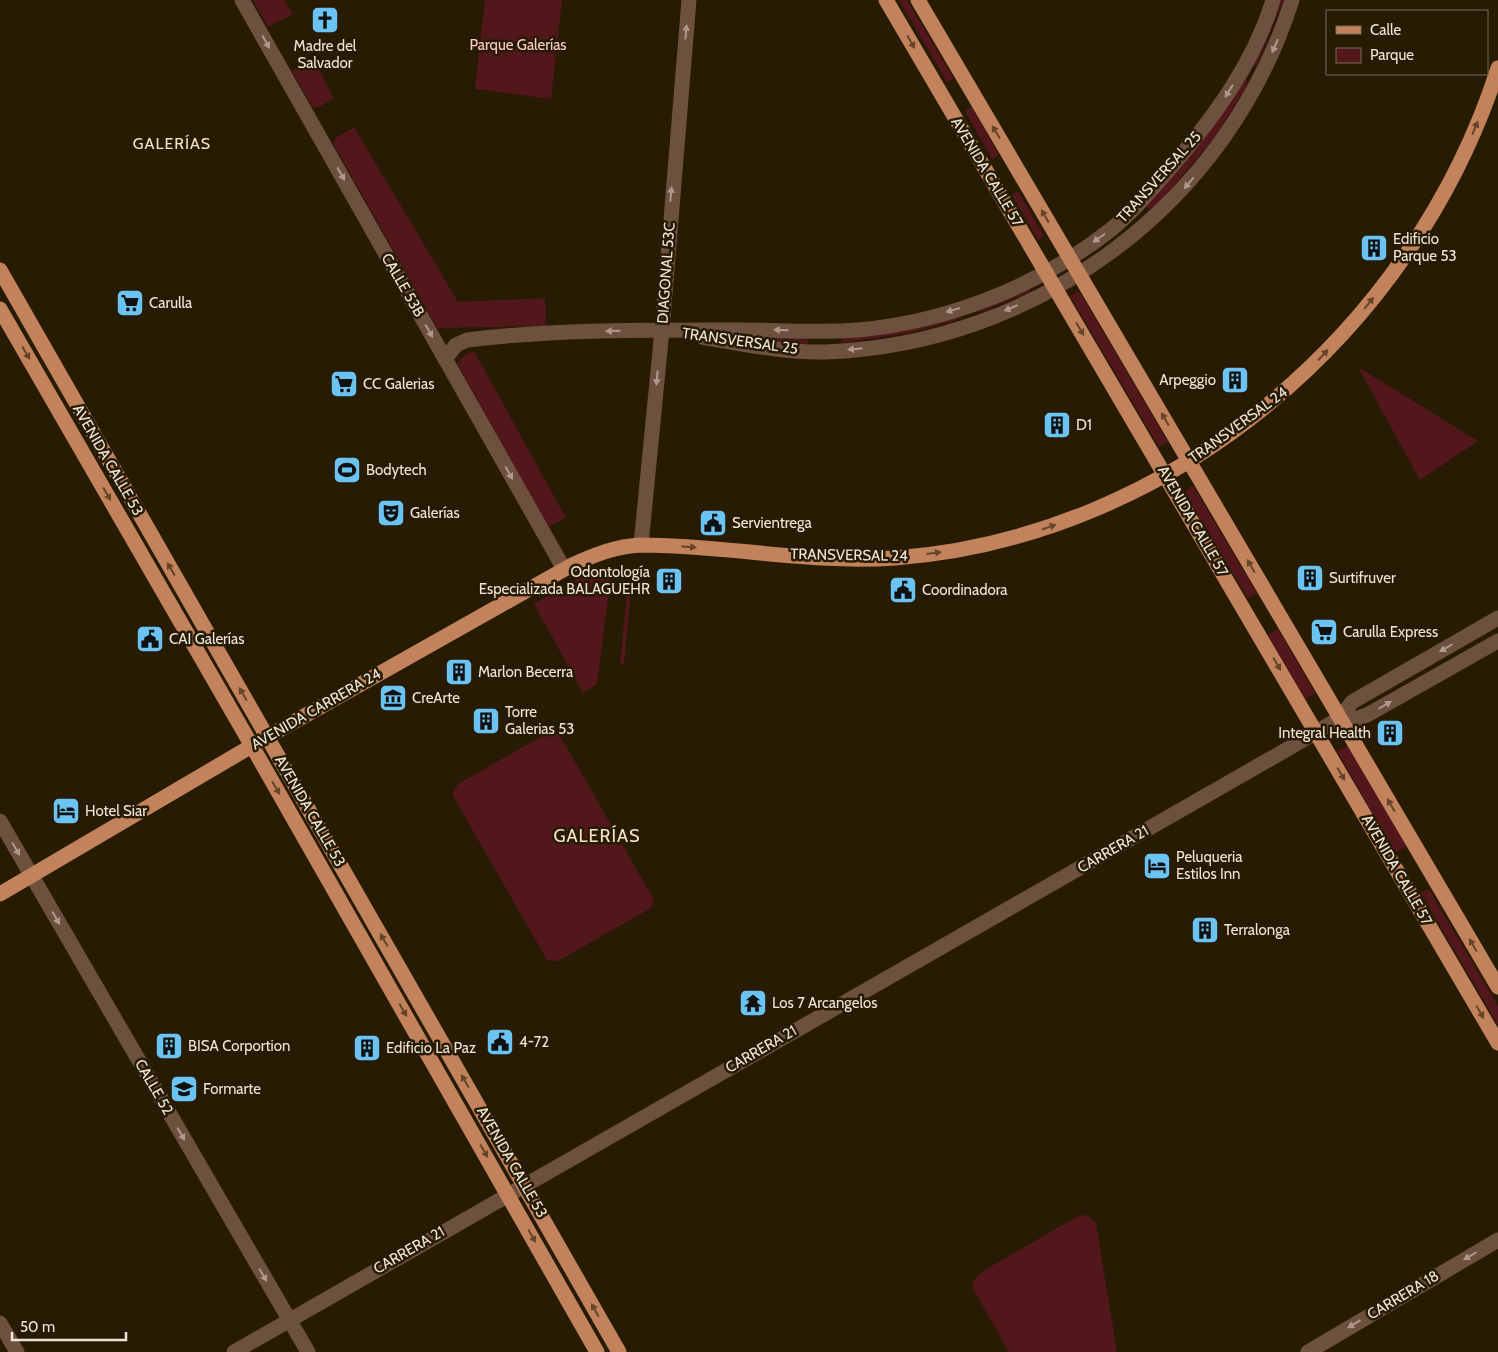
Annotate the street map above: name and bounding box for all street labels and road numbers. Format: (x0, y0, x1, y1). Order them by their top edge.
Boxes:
street label: AVENIDA CALLE 57 (947, 114, 1027, 230)
street label: TRANSVERSAL 25 (1113, 128, 1205, 226)
street label: DIAGONAL 53C (653, 222, 679, 324)
street label: CALLE 53B (378, 250, 428, 320)
street label: TRANSVERSAL 25 (681, 324, 799, 358)
street label: TRANSVERSAL 24 (1185, 383, 1291, 467)
street label: AVENIDA CALLE 53 (69, 401, 147, 519)
street label: AVENIDA CALLE 57 (1154, 463, 1232, 580)
street label: TRANSVERSAL 24 (790, 545, 908, 565)
street label: AVENIDA CARRERA 24 (248, 664, 384, 753)
street label: AVENIDA CALLE 53 (271, 752, 349, 870)
street label: AVENIDA CALLE 57 (1358, 812, 1436, 929)
street label: CARRERA 21 (1074, 821, 1152, 877)
street label: CARRERA 21 (722, 1021, 800, 1077)
street label: CALLE 52 (131, 1056, 177, 1118)
street label: AVENIDA CALLE 53 (473, 1103, 551, 1221)
street label: CARRERA 21 (370, 1222, 448, 1278)
street label: CARRERA 18 (1364, 1267, 1442, 1323)

